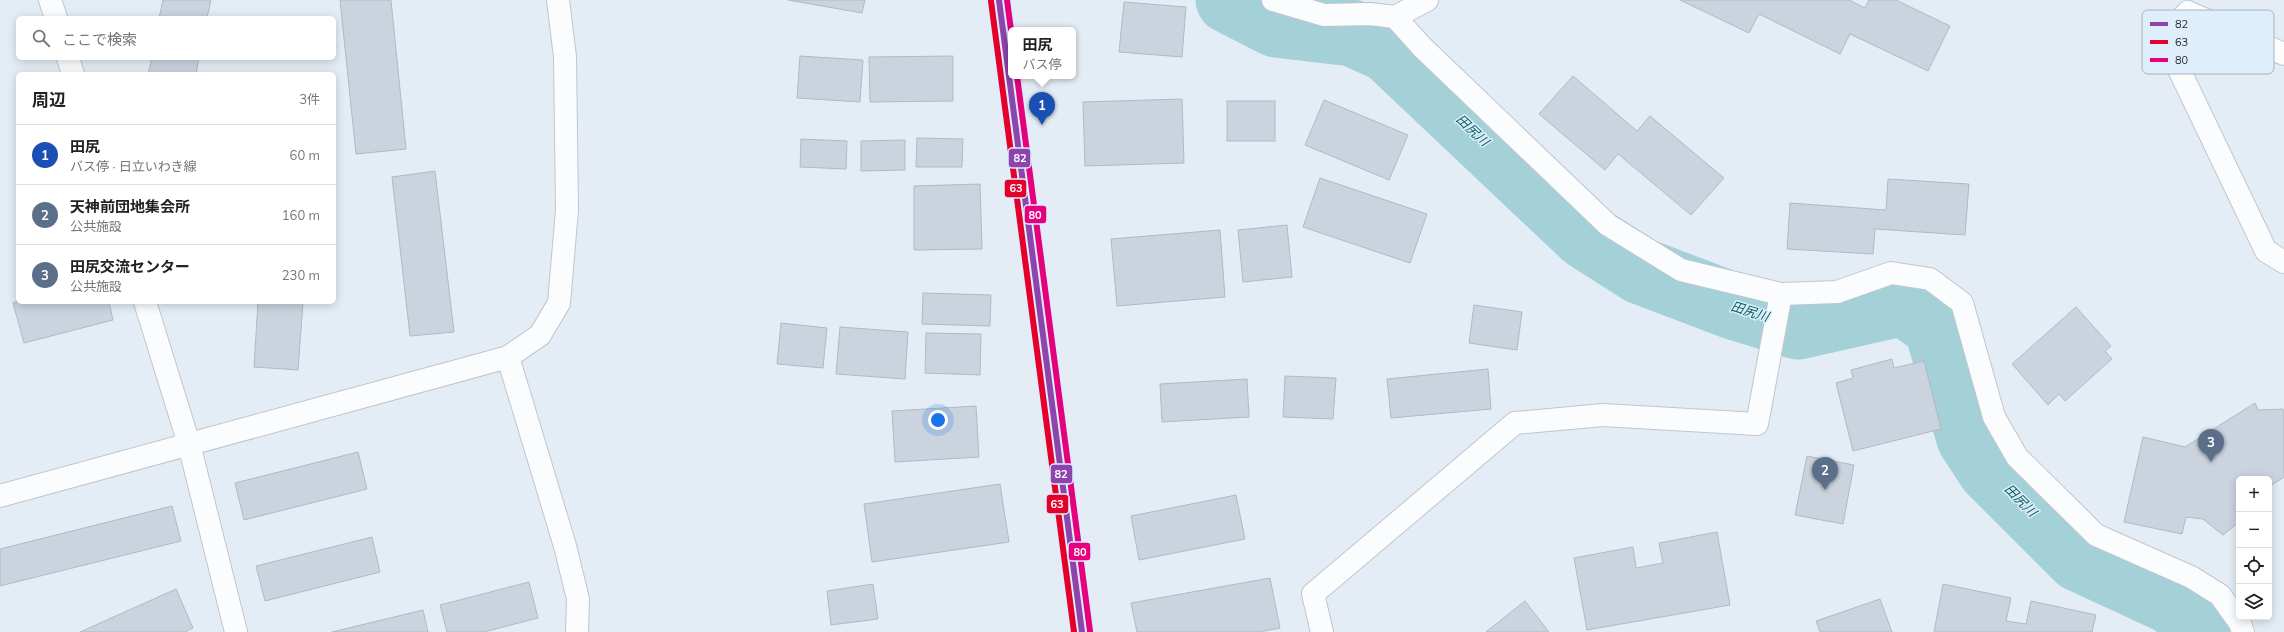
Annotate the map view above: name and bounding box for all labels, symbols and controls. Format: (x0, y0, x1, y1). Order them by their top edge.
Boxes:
legend (2142, 10, 2274, 74)
search box (16, 16, 336, 60)
text: 82 (2175, 17, 2189, 31)
icon: search (30, 27, 52, 49)
popup (1008, 27, 1076, 79)
text: ここで検索 (62, 30, 137, 49)
text: 田尻 (1022, 35, 1053, 54)
text: 63 (2175, 35, 2188, 49)
text: 80 (2175, 53, 2189, 67)
text: バス停 (1022, 56, 1062, 72)
text: 周辺 (32, 89, 66, 110)
text: 3件 (299, 91, 320, 107)
pin: 1 (1029, 92, 1055, 125)
water label: 田尻川 (1453, 111, 1494, 151)
text: 田尻 (70, 137, 100, 156)
text: 1 (41, 147, 49, 163)
text: 60 m (290, 147, 320, 163)
line badge: 82 (1008, 148, 1031, 168)
text: 82 (1013, 151, 1027, 165)
text: バス停 · 日立いわき線 (70, 158, 197, 174)
line badge: 63 (1004, 179, 1027, 198)
text: 63 (1009, 181, 1023, 195)
text: 天神前団地集会所 (70, 197, 190, 216)
line badge: 80 (1024, 205, 1047, 224)
text: 2 (41, 207, 49, 223)
text: 160 m (282, 207, 320, 223)
text: 80 (1028, 208, 1042, 222)
text: 公共施設 (70, 218, 122, 234)
text: 田尻交流センター (70, 257, 190, 276)
text: 3 (41, 267, 49, 283)
text: 230 m (282, 267, 320, 283)
text: 公共施設 (70, 278, 122, 294)
water label: 田尻川 (1729, 298, 1773, 325)
your location (928, 410, 948, 430)
pin: 3 (2198, 429, 2224, 462)
pin: 2 (1812, 457, 1838, 490)
line badge: 82 (1050, 464, 1073, 484)
text: 82 (1054, 467, 1068, 481)
map controls (2236, 476, 2272, 620)
button: + (2236, 476, 2272, 512)
water label: 田尻川 (2002, 481, 2042, 521)
line badge: 63 (1046, 494, 1069, 514)
text: 63 (1050, 497, 1064, 511)
button: − (2236, 512, 2272, 548)
line badge: 80 (1068, 542, 1091, 561)
text: 80 (1073, 545, 1087, 559)
button: locate (2236, 548, 2272, 584)
button: layers (2236, 584, 2272, 620)

